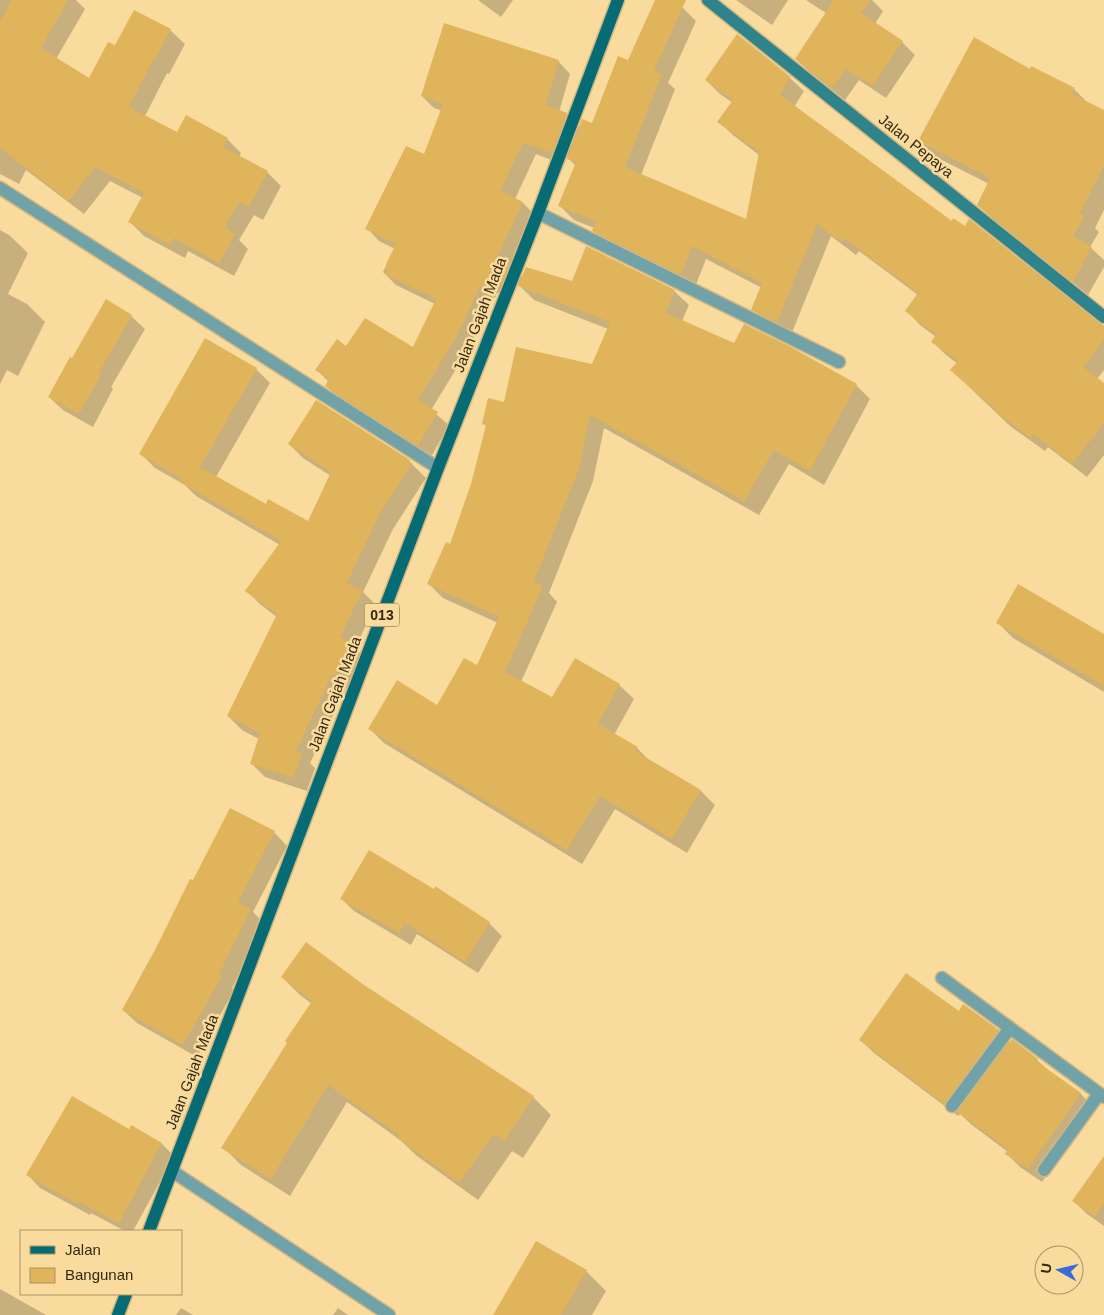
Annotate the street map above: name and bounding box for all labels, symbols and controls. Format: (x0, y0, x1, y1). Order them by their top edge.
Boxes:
street label: Jalan Pepaya (876, 110, 957, 181)
street label: Jalan Gajah Mada (450, 254, 510, 375)
road number: 013 (364, 604, 400, 626)
street label: Jalan Gajah Mada (305, 633, 365, 754)
street label: Jalan Gajah Mada (162, 1011, 222, 1132)
legend (20, 1230, 182, 1295)
text: Jalan (65, 1241, 101, 1258)
north arrow (1034, 1245, 1084, 1295)
text: U (1037, 1262, 1055, 1274)
text: Bangunan (65, 1266, 133, 1283)

